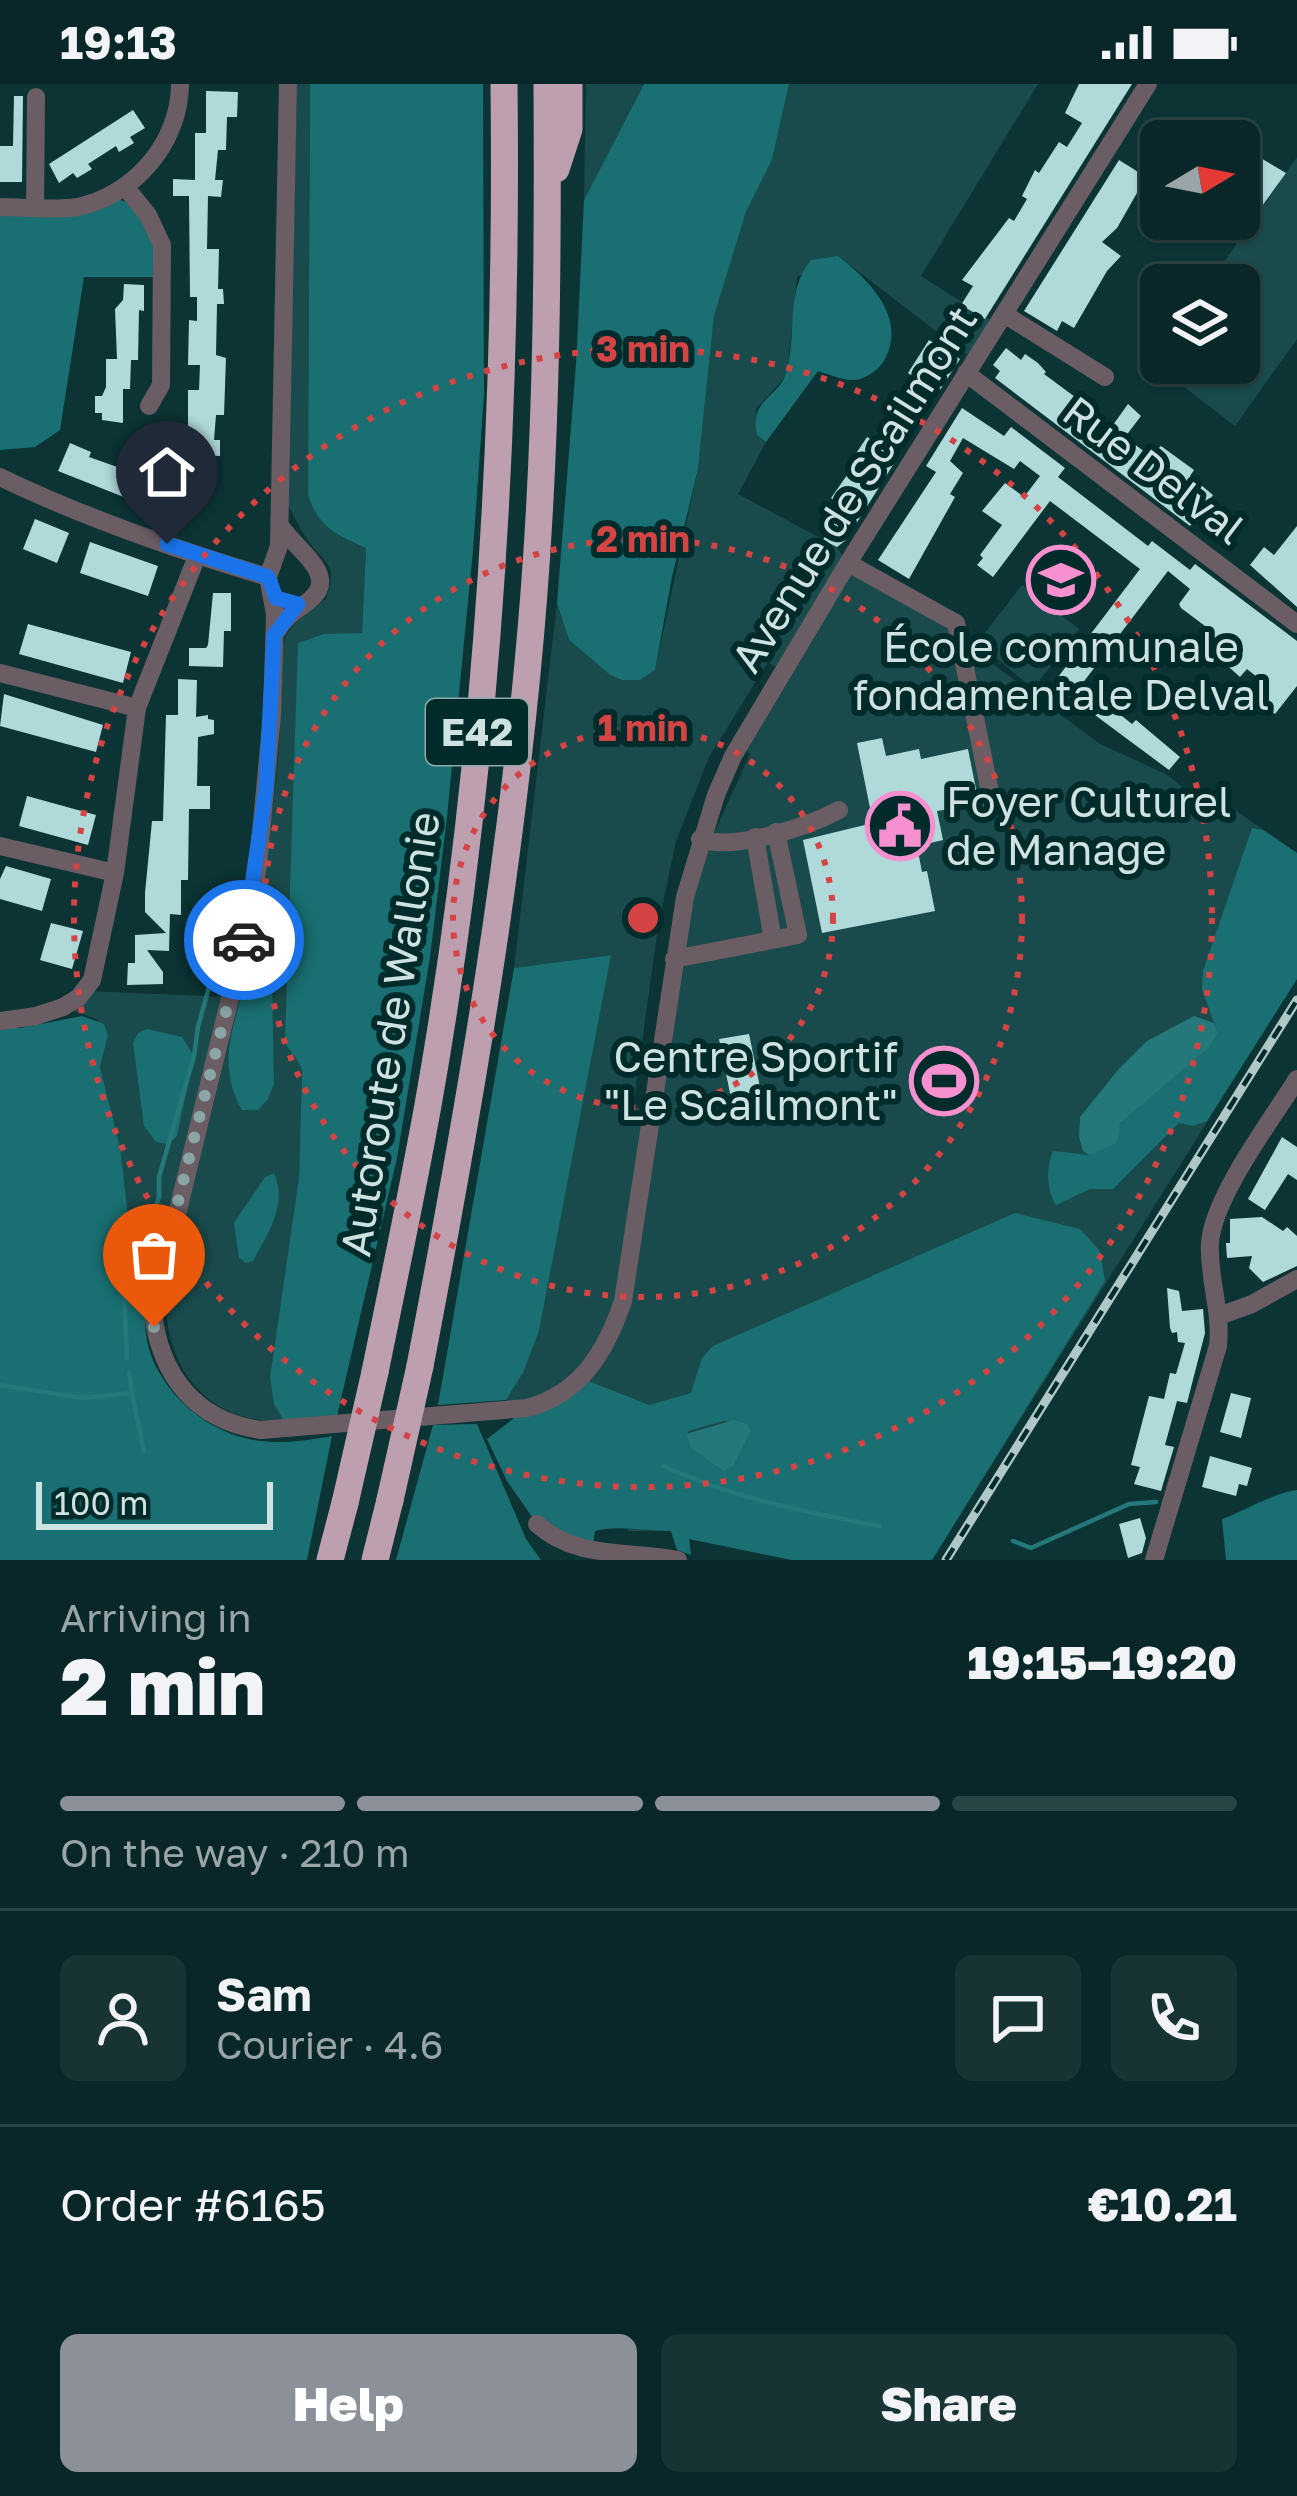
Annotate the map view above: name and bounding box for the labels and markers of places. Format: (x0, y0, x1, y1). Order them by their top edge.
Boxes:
pin (116, 421, 218, 544)
school or university icon: École communale fondamentale Delval (1026, 545, 1096, 615)
place label: École communale fondamentale Delval (853, 621, 1269, 719)
place label: Foyer Culturel de Manage (946, 776, 1231, 874)
public building icon: Foyer Culturel de Manage (865, 791, 935, 861)
centre of rings (622, 897, 664, 939)
place label: Centre Sportif "Le Scailmont" (604, 1031, 898, 1129)
sports icon: Centre Sportif "Le Scailmont" (909, 1046, 979, 1116)
pin (103, 1204, 205, 1327)

